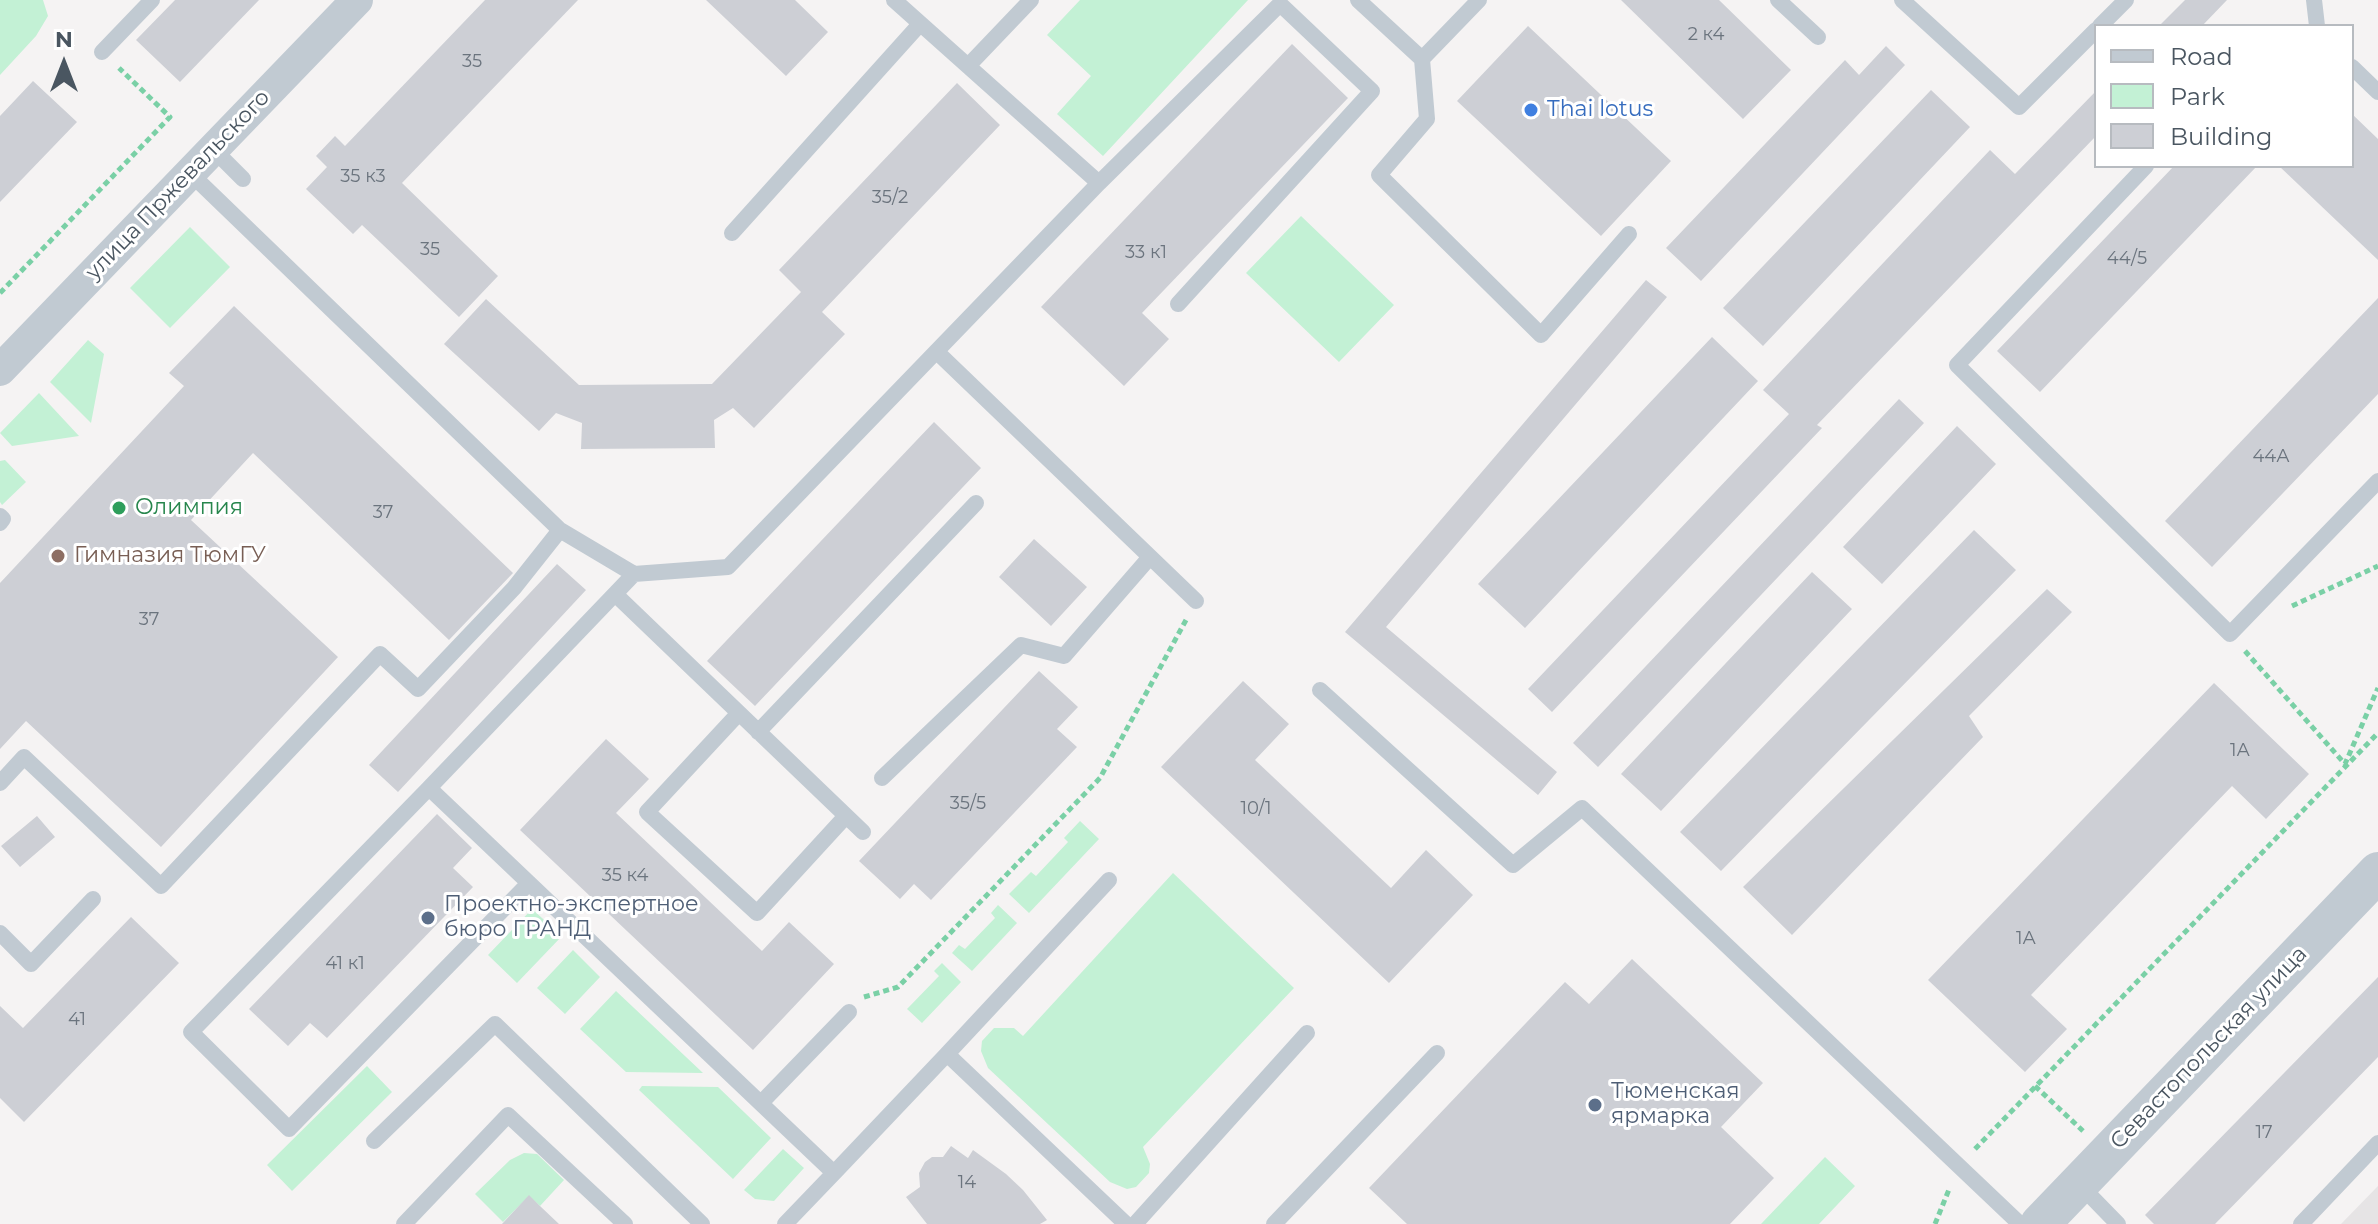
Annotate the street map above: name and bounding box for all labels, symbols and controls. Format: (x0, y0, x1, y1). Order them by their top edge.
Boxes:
north arrow (24, 24, 104, 104)
house number: 2 к4 (1688, 24, 1724, 46)
legend (2094, 24, 2354, 168)
text: N (55, 26, 73, 53)
text: Road (2170, 42, 2233, 71)
house number: 35 (462, 51, 482, 73)
text: Park (2170, 82, 2225, 111)
street label: улица Пржевальского (80, 85, 276, 285)
place label: Thai lotus (1547, 97, 1653, 123)
marker: Thai lotus (1522, 101, 1540, 119)
text: Building (2170, 122, 2273, 151)
house number: 35 к3 (340, 166, 386, 188)
house number: 35/2 (872, 187, 908, 209)
house number: 35 (420, 239, 440, 261)
house number: 33 к1 (1125, 242, 1167, 264)
house number: 44/5 (2107, 248, 2147, 270)
house number: 44А (2252, 446, 2290, 468)
place label: Олимпия (135, 495, 243, 521)
marker: Олимпия (110, 499, 128, 517)
house number: 37 (373, 502, 393, 524)
place label: Гимназия ТюмГУ (74, 543, 266, 569)
marker: Гимназия ТюмГУ (49, 547, 67, 565)
house number: 37 (139, 609, 159, 631)
house number: 1А (2230, 740, 2250, 762)
house number: 35/5 (950, 793, 986, 815)
house number: 10/1 (1240, 798, 1272, 820)
house number: 35 к4 (602, 865, 648, 887)
place label: Проектно-экспертное бюро ГРАНД (444, 892, 699, 944)
marker: Проектно-экспертное бюро ГРАНД (419, 909, 437, 927)
house number: 1А (2016, 928, 2036, 950)
street label: Севастопольская улица (2105, 941, 2313, 1155)
house number: 41 к1 (325, 953, 365, 975)
house number: 41 (68, 1009, 86, 1031)
place label: Тюменская ярмарка (1611, 1079, 1740, 1130)
marker: Тюменская ярмарка (1586, 1096, 1604, 1114)
house number: 17 (2255, 1122, 2273, 1144)
house number: 14 (958, 1172, 976, 1194)

